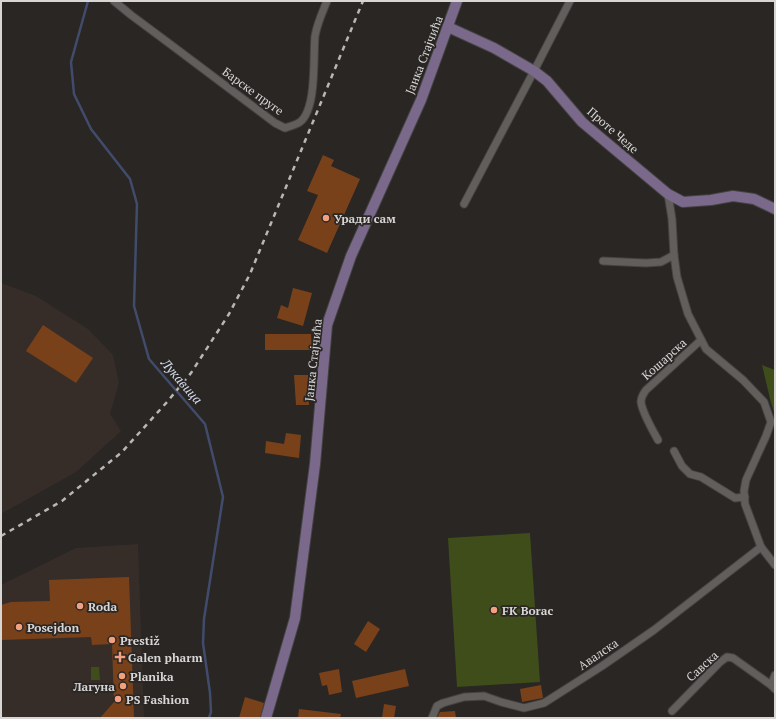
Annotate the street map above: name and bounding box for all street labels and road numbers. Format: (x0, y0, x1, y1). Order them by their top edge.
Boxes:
street label: Јанка Стајчића (402, 14, 446, 96)
street label: Барске пруге (219, 64, 287, 118)
street label: Проте Чеде (584, 104, 642, 156)
street label: Јанка Стајчића (301, 318, 325, 402)
street label: Кошарска (639, 335, 689, 383)
street label: Авалска (575, 635, 621, 673)
street label: Савска (683, 647, 721, 685)

